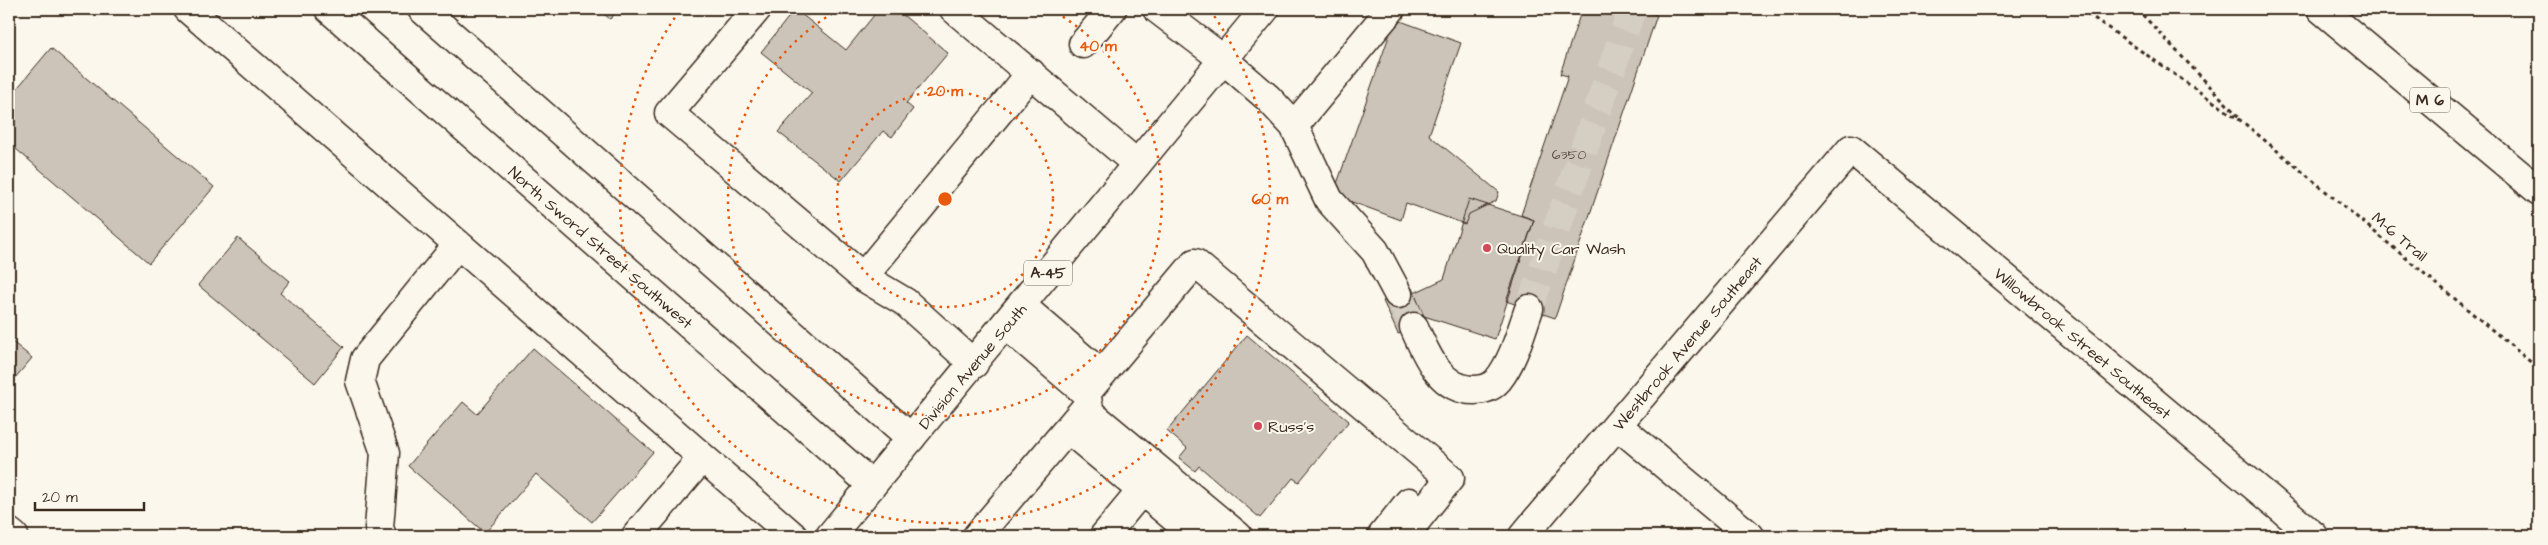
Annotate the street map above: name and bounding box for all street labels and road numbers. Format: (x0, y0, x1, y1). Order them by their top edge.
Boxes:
road number: M 6 (2410, 88, 2450, 112)
street label: North Sword Street Southwest (503, 161, 698, 334)
street label: M-6 Trail (2367, 207, 2432, 267)
street label: Westbrook Avenue Southeast (1608, 251, 1768, 436)
road number: A-45 (1024, 260, 1072, 286)
street label: Willowbrook Street Southeast (1989, 263, 2176, 425)
street label: Division Avenue South (914, 299, 1032, 434)

